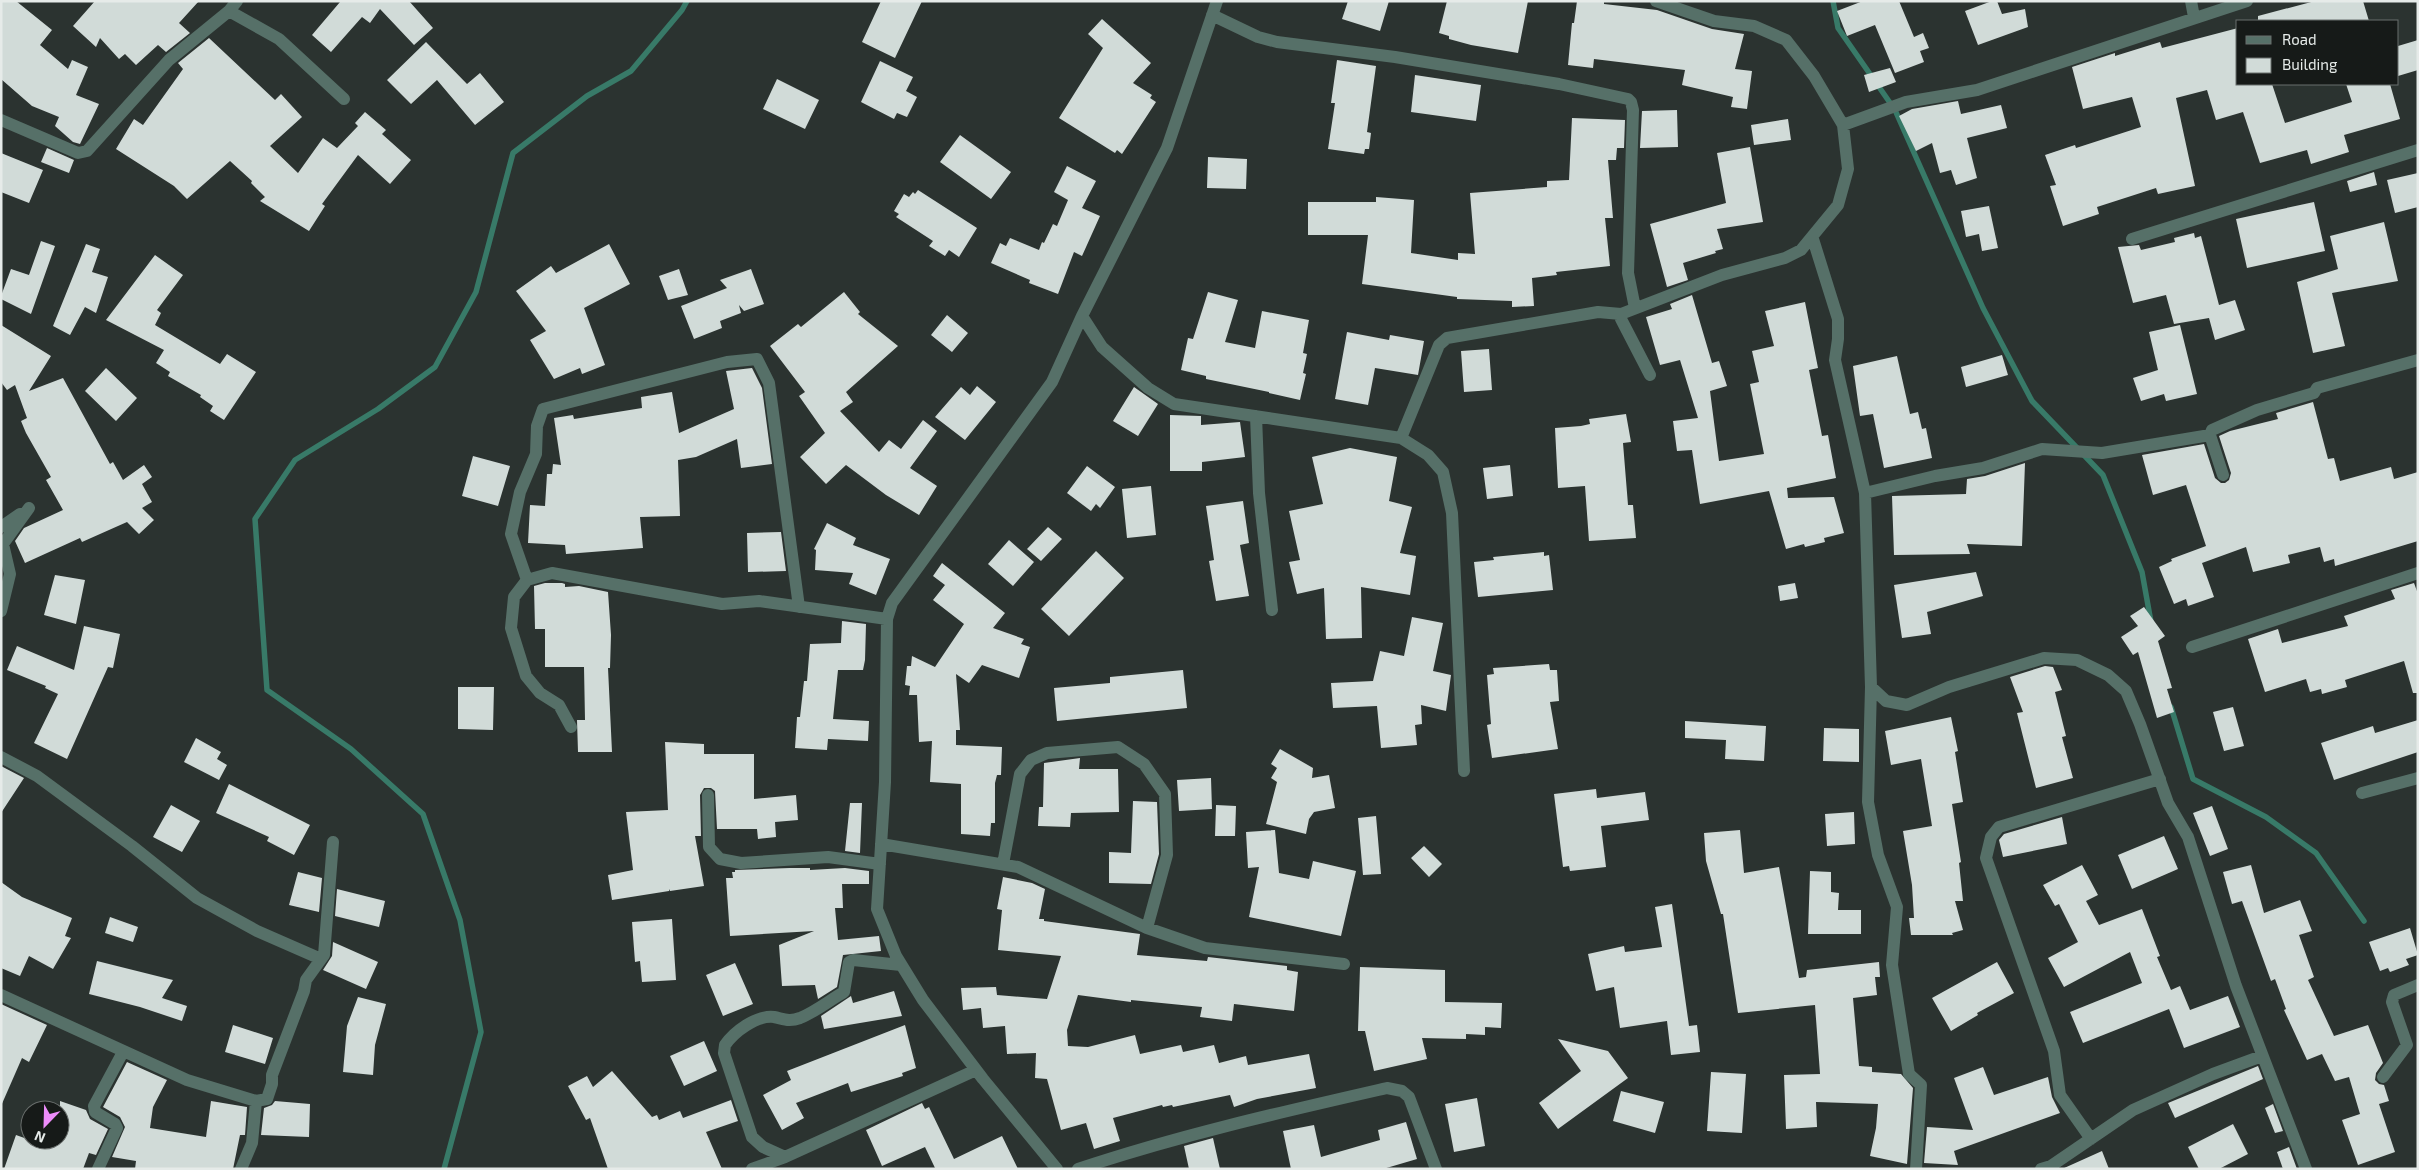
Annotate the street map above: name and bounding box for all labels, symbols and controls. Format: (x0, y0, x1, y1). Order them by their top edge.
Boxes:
legend (2236, 20, 2399, 85)
text: Road (2282, 30, 2317, 48)
text: Building (2282, 55, 2338, 73)
north arrow (20, 1100, 70, 1150)
text: N (32, 1128, 48, 1147)

